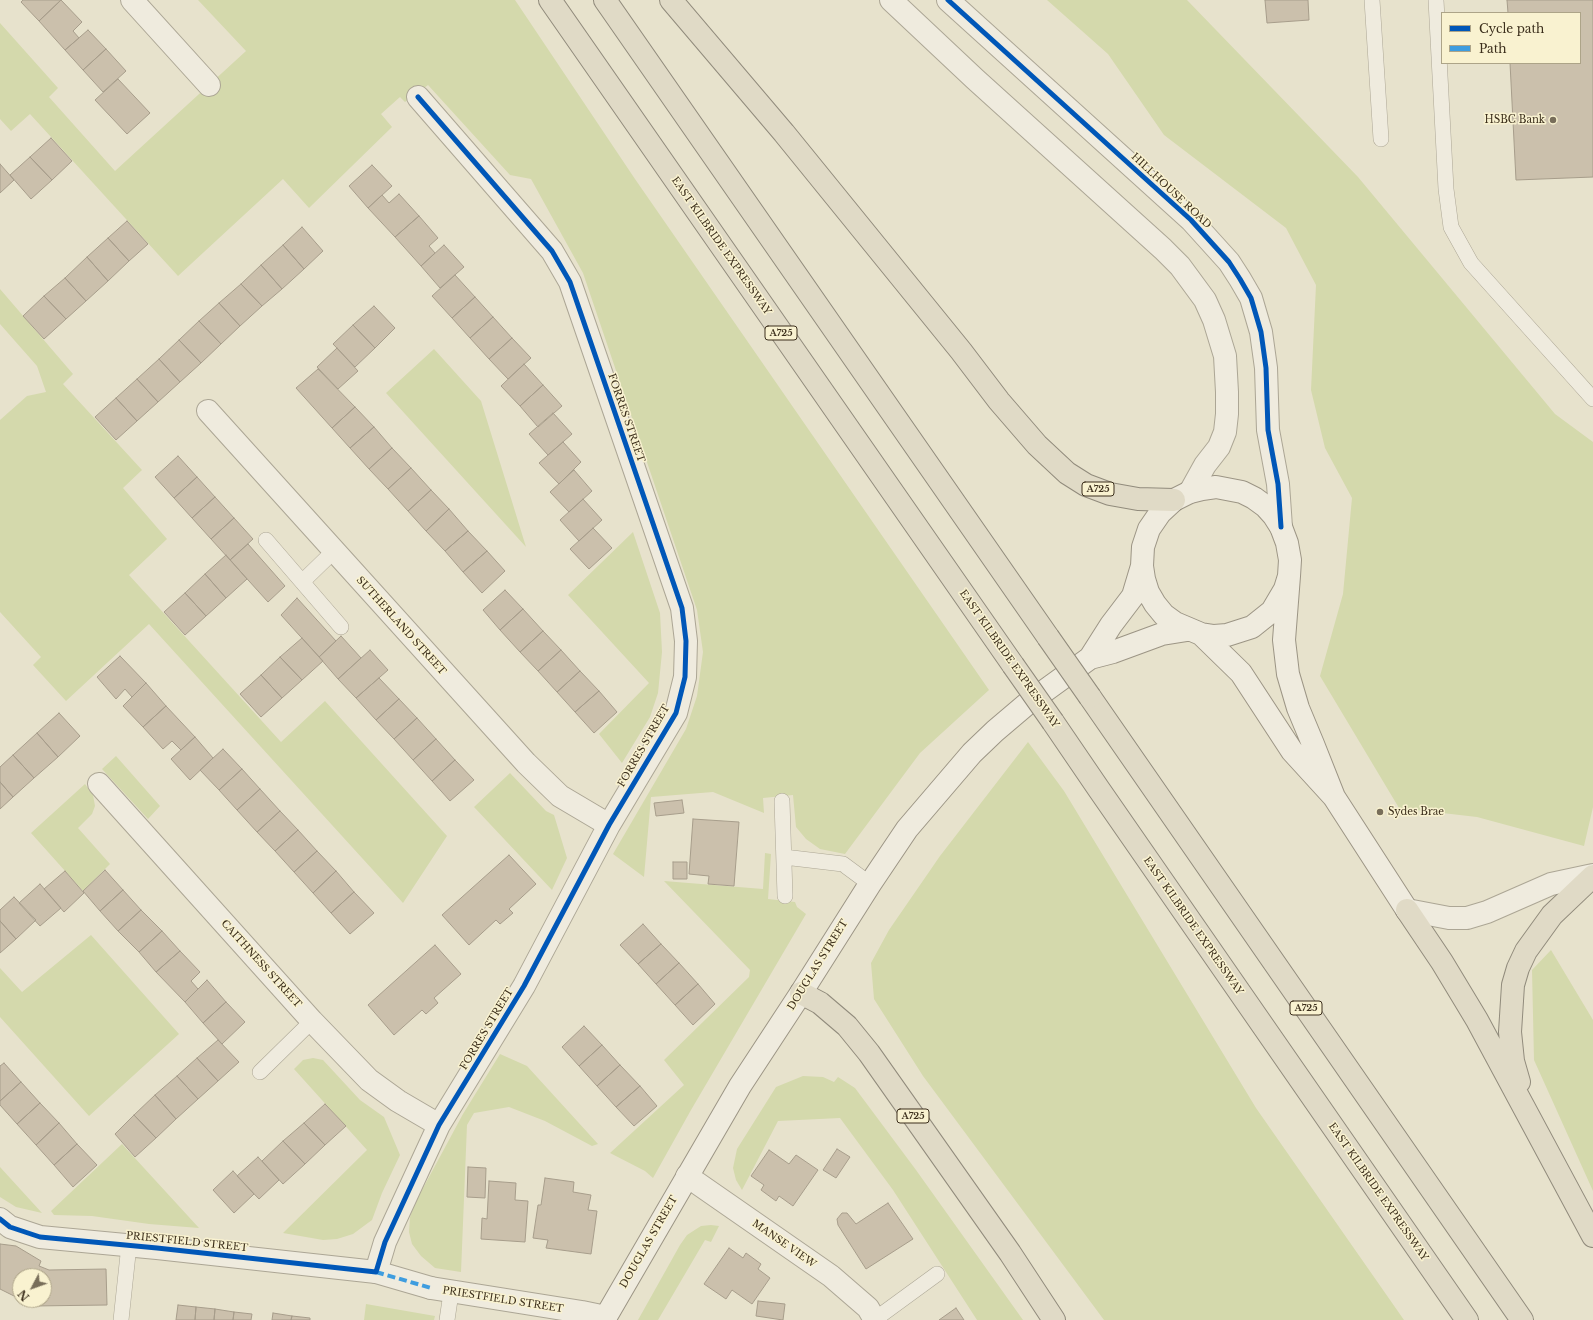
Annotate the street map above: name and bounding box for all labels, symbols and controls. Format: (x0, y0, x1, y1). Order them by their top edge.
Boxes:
legend (1441, 12, 1581, 64)
text: Cycle path (1479, 21, 1544, 36)
text: Path (1479, 41, 1507, 56)
place label: HSBC Bank (1484, 114, 1545, 126)
marker: HSBC Bank (1548, 115, 1558, 125)
street label: HILLHOUSE ROAD (1129, 151, 1213, 231)
street label: EAST KILBRIDE EXPRESSWAY (669, 175, 773, 317)
road number: A725 (765, 326, 797, 340)
street label: FORRES STREET (605, 372, 647, 464)
road number: A725 (1082, 482, 1114, 496)
street label: SUTHERLAND STREET (354, 574, 448, 678)
street label: EAST KILBRIDE EXPRESSWAY (957, 588, 1061, 730)
street label: FORRES STREET (616, 703, 672, 789)
place label: Sydes Brae (1388, 806, 1444, 818)
marker: Sydes Brae (1375, 807, 1385, 817)
street label: EAST KILBRIDE EXPRESSWAY (1141, 855, 1245, 997)
street label: DOUGLAS STREET (785, 917, 851, 1013)
street label: CAITHNESS STREET (218, 918, 304, 1010)
street label: FORRES STREET (458, 986, 516, 1072)
road number: A725 (1290, 1001, 1322, 1015)
road number: A725 (897, 1109, 929, 1123)
street label: EAST KILBRIDE EXPRESSWAY (1326, 1121, 1430, 1263)
street label: DOUGLAS STREET (618, 1194, 680, 1290)
street label: MANSE VIEW (750, 1218, 818, 1270)
street label: PRIESTFIELD STREET (125, 1230, 249, 1254)
north arrow (12, 1268, 52, 1308)
street label: PRIESTFIELD STREET (442, 1284, 564, 1316)
text: N (15, 1287, 32, 1304)

